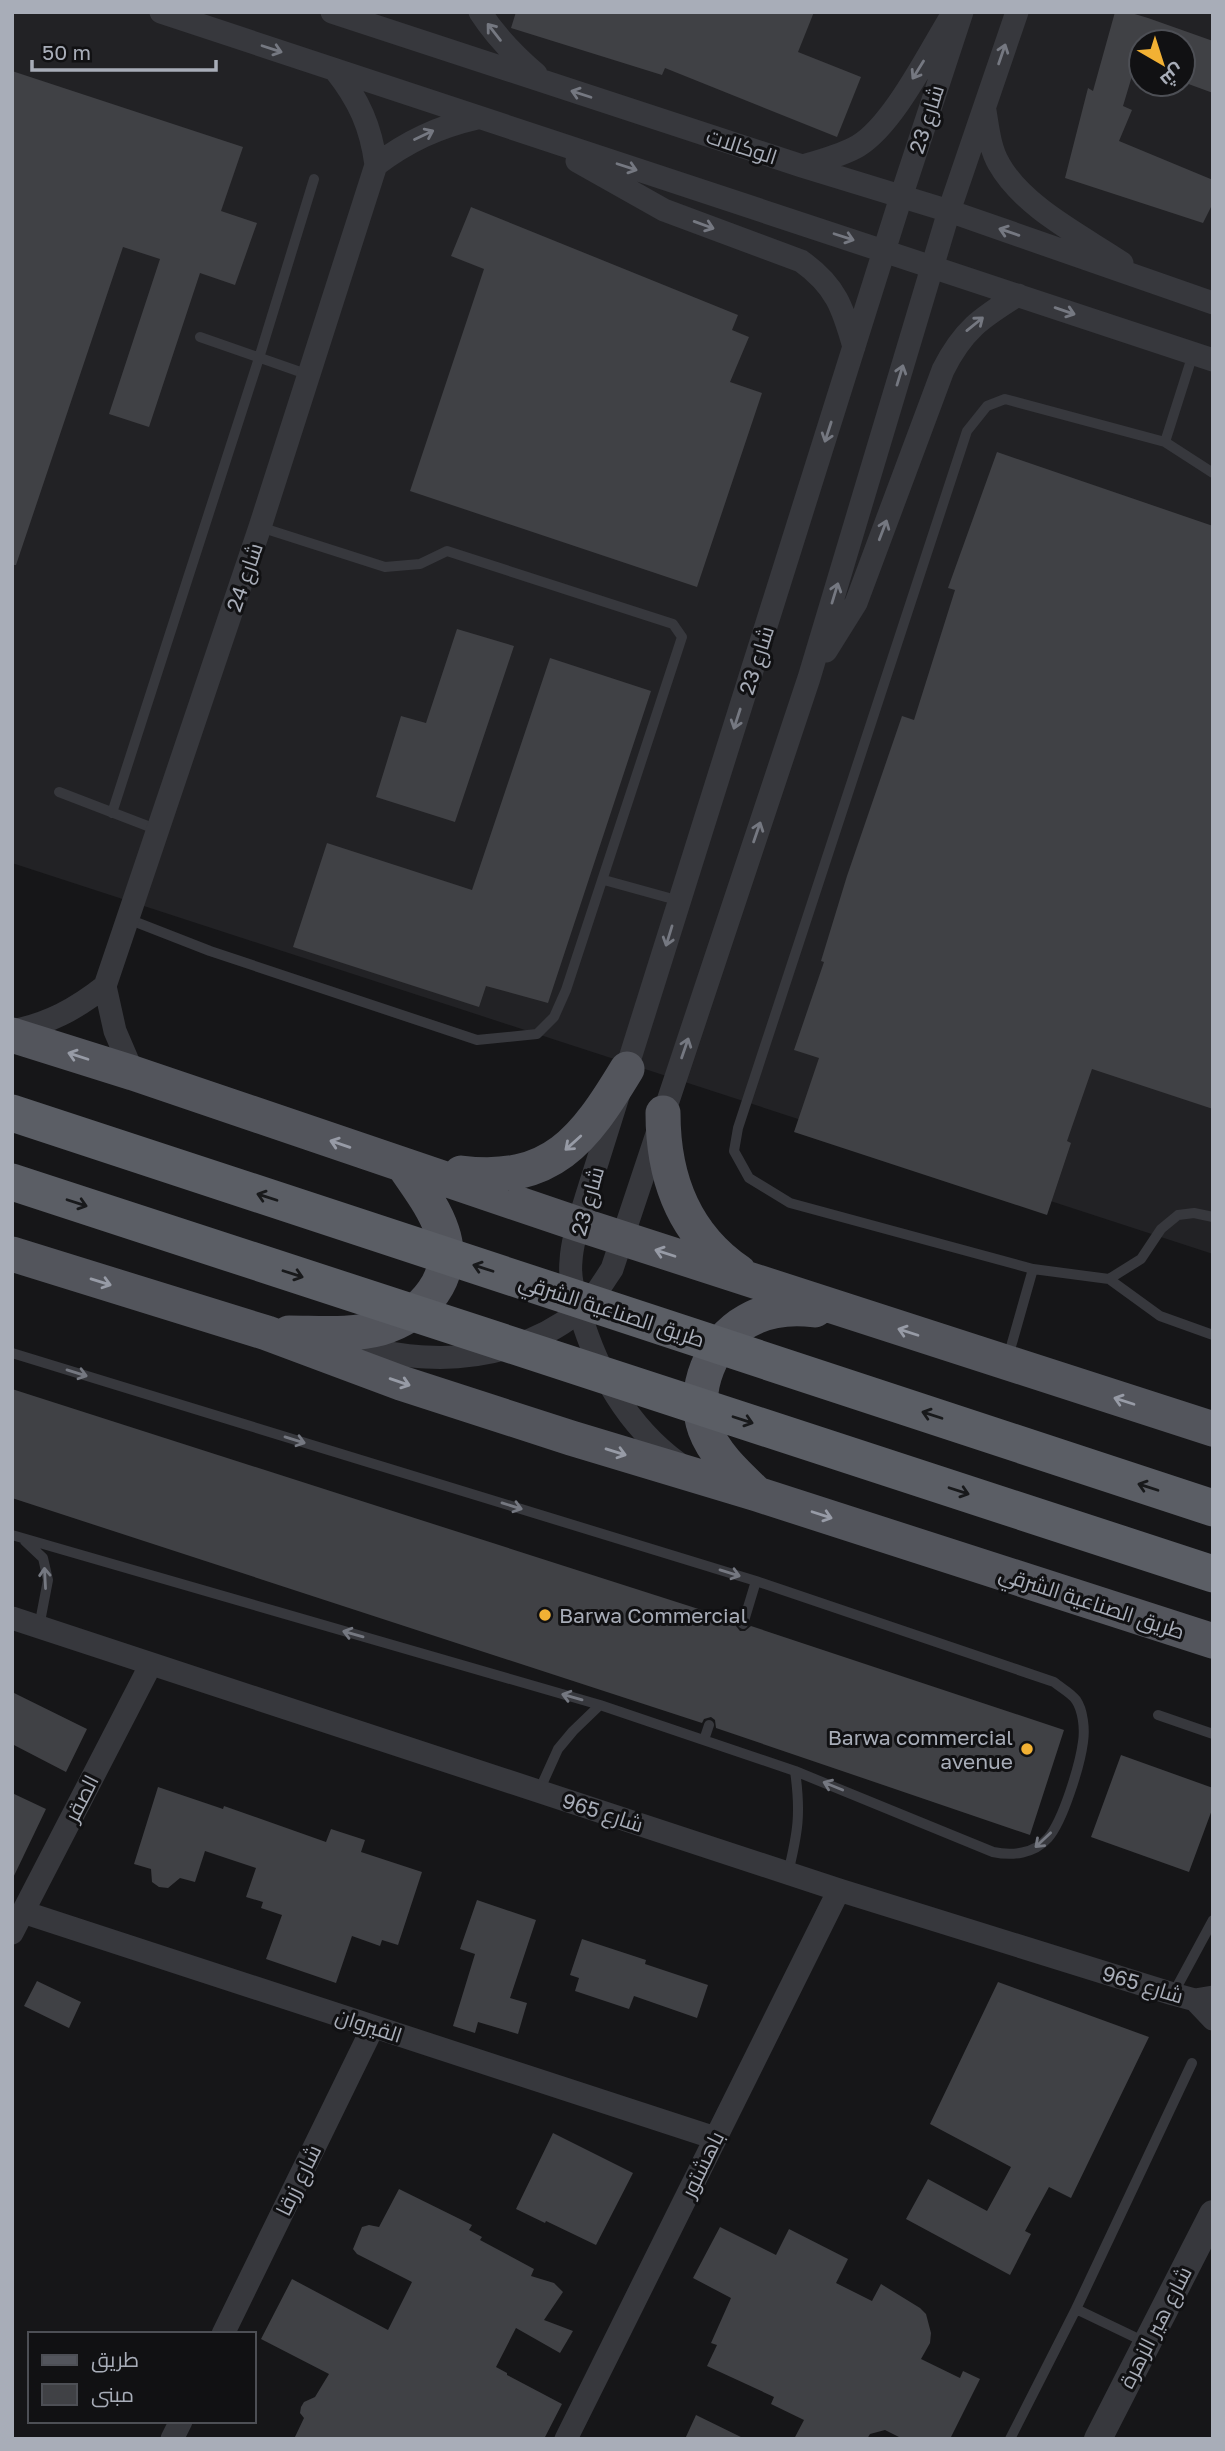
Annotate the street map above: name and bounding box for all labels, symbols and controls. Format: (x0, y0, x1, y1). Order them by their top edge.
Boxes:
one-way arrow (486, 23, 501, 42)
scale bar (32, 28, 215, 72)
north arrow (1127, 28, 1197, 98)
text: 50 m (42, 39, 91, 65)
one-way arrow (997, 43, 1009, 65)
one-way arrow (260, 44, 282, 56)
text: ش (1156, 59, 1190, 93)
one-way arrow (910, 60, 924, 80)
street label: شارع 23 (903, 82, 951, 157)
one-way arrow (570, 86, 592, 99)
street label: الوكالات (703, 122, 781, 170)
one-way arrow (413, 128, 434, 141)
one-way arrow (616, 162, 638, 174)
one-way arrow (692, 220, 714, 232)
one-way arrow (999, 225, 1021, 237)
one-way arrow (832, 232, 854, 244)
one-way arrow (1054, 306, 1076, 318)
one-way arrow (966, 317, 984, 332)
one-way arrow (894, 364, 907, 386)
one-way arrow (821, 421, 833, 443)
one-way arrow (878, 519, 891, 541)
street label: شارع 24 (220, 539, 270, 615)
one-way arrow (829, 582, 842, 604)
street label: شارع 23 (733, 623, 781, 698)
one-way arrow (730, 708, 743, 730)
one-way arrow (752, 822, 764, 844)
one-way arrow (662, 925, 674, 947)
one-way arrow (679, 1037, 692, 1059)
one-way arrow (67, 1048, 89, 1061)
one-way arrow (564, 1135, 582, 1151)
one-way arrow (329, 1137, 351, 1149)
street label: شارع 23 (565, 1164, 611, 1239)
one-way arrow (256, 1189, 278, 1202)
one-way arrow (66, 1198, 88, 1211)
one-way arrow (655, 1245, 677, 1258)
one-way arrow (472, 1261, 494, 1274)
street label: طريق الصناعية الشرقي (515, 1268, 708, 1356)
one-way arrow (282, 1269, 304, 1281)
one-way arrow (89, 1276, 111, 1289)
one-way arrow (897, 1324, 919, 1337)
one-way arrow (66, 1367, 88, 1380)
one-way arrow (388, 1377, 410, 1389)
one-way arrow (1114, 1394, 1136, 1406)
one-way arrow (921, 1408, 943, 1421)
one-way arrow (731, 1415, 753, 1428)
one-way arrow (284, 1434, 306, 1447)
one-way arrow (605, 1446, 627, 1459)
one-way arrow (1137, 1479, 1159, 1492)
one-way arrow (948, 1485, 970, 1498)
one-way arrow (501, 1501, 523, 1514)
one-way arrow (811, 1509, 833, 1522)
street label: طريق الصناعية الشرقي (995, 1560, 1188, 1648)
one-way arrow (39, 1567, 52, 1590)
one-way arrow (719, 1568, 741, 1581)
place label: Barwa Commercial (559, 1602, 747, 1628)
marker: Barwa Commercial (537, 1607, 553, 1623)
one-way arrow (342, 1626, 364, 1639)
one-way arrow (561, 1690, 583, 1703)
place label: Barwa commercial avenue (828, 1724, 1013, 1774)
marker: Barwa commercial avenue (1019, 1741, 1035, 1757)
street label: الصقر (58, 1770, 104, 1827)
one-way arrow (823, 1779, 844, 1792)
street label: شارع 965 (559, 1787, 647, 1839)
one-way arrow (1034, 1831, 1052, 1848)
street label: شارع 965 (1099, 1959, 1187, 2011)
street label: القيروان (332, 2002, 406, 2049)
street label: باهشتور (674, 2127, 729, 2202)
street label: شارع زرقا (270, 2140, 328, 2221)
street label: شارع هير الزهرة (1113, 2262, 1199, 2393)
legend (28, 2332, 256, 2423)
text: طريق (91, 2346, 139, 2373)
text: مبنى (91, 2381, 134, 2408)

